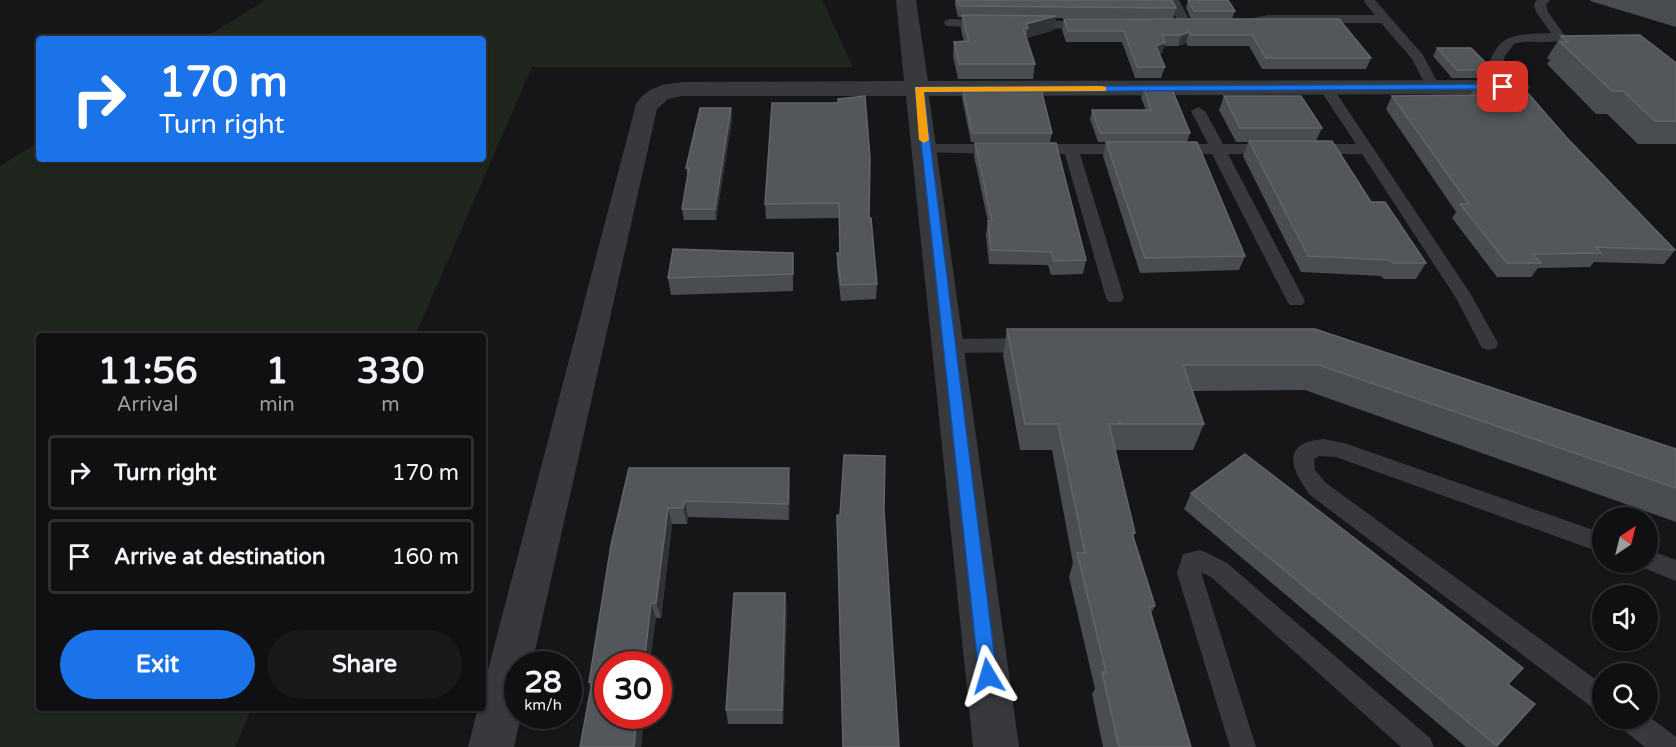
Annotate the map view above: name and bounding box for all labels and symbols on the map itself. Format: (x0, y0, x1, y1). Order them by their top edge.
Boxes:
pin (1477, 61, 1528, 112)
north arrow (1592, 507, 1658, 573)
position arrow (956, 644, 1020, 708)
speed limit sign: 30 (594, 651, 672, 729)

